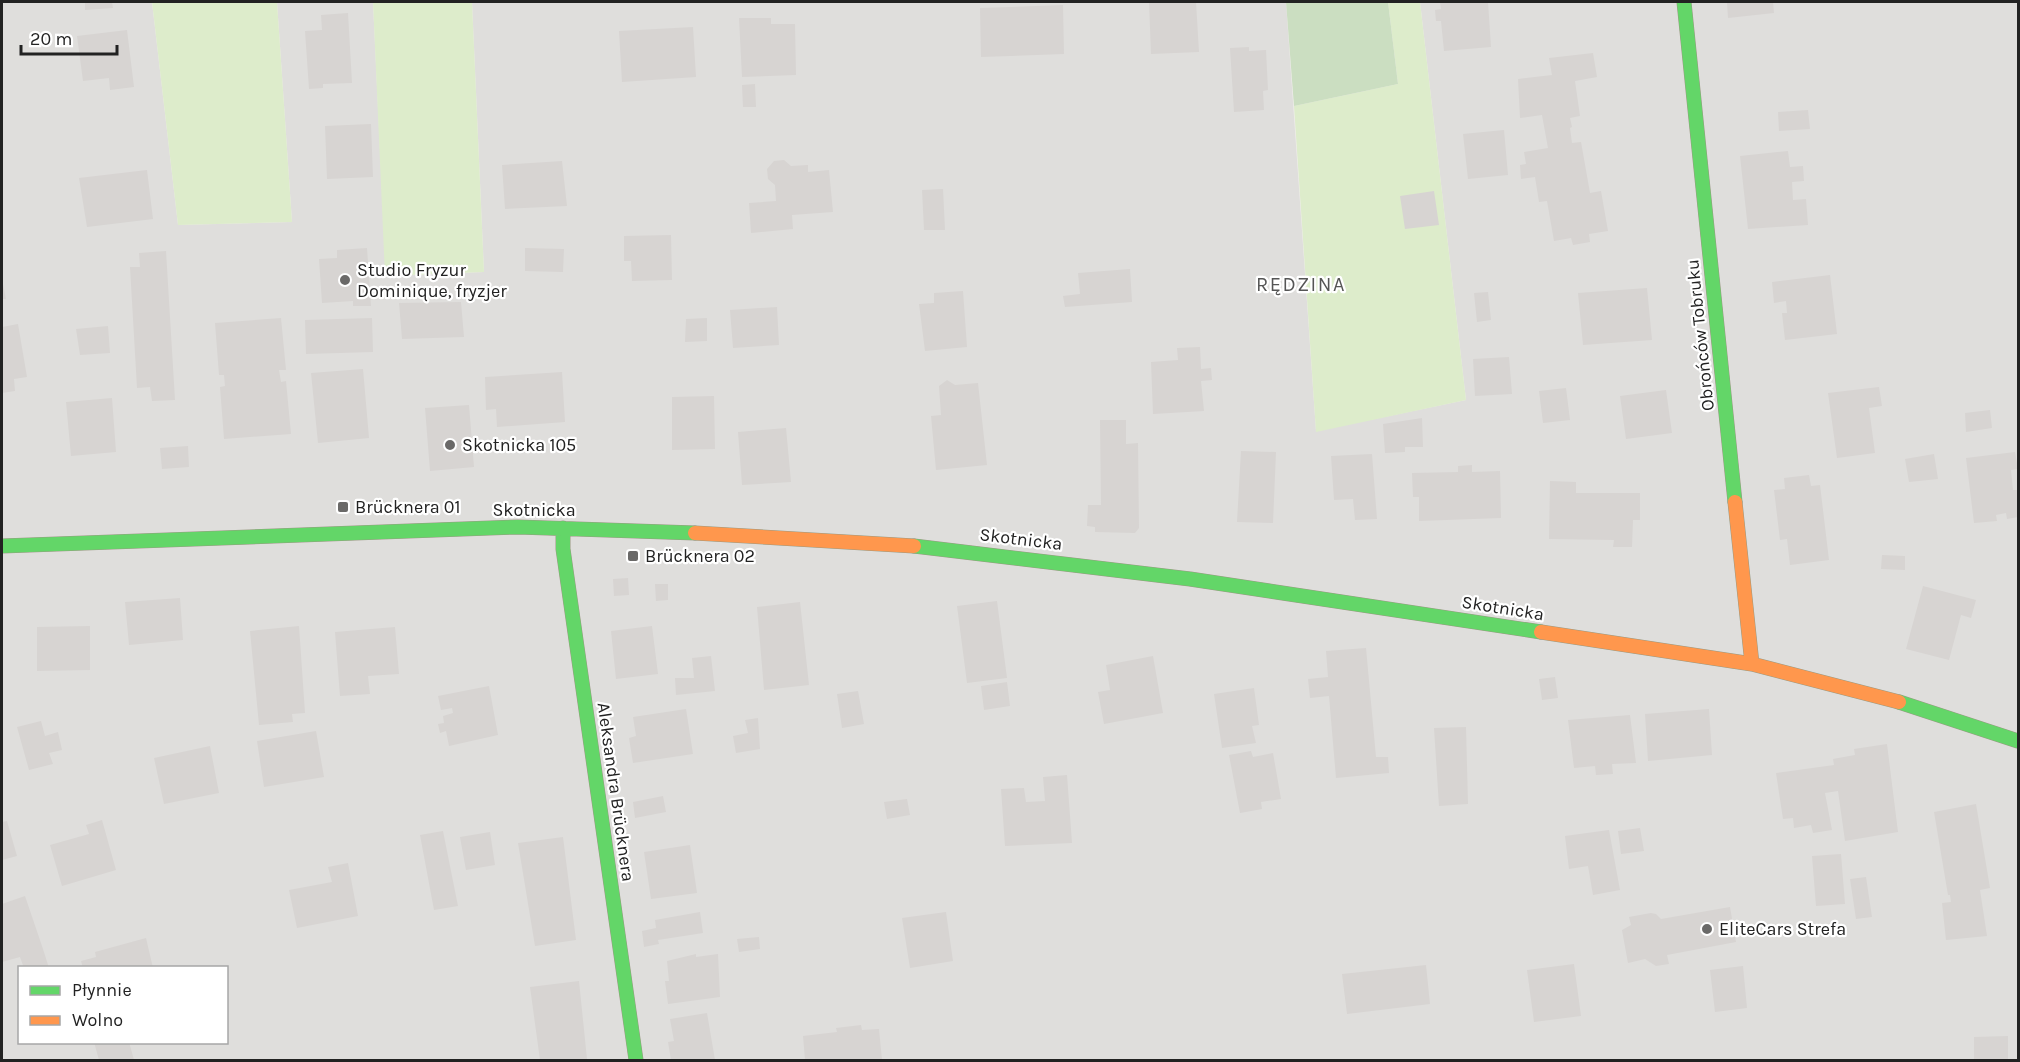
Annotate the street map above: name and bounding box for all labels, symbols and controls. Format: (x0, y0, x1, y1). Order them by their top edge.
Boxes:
scale bar (21, 18, 117, 56)
text: 20 m (30, 28, 72, 50)
street label: Obrońców Tobruku (1681, 258, 1719, 412)
place label: Studio Fryzur Dominique, fryzjer (357, 259, 507, 302)
marker: Studio Fryzur Dominique, fryzjer (338, 273, 352, 287)
district label: RĘDZINA (1256, 273, 1346, 296)
place label: Skotnicka 105 (462, 434, 576, 456)
marker: Skotnicka 105 (443, 438, 457, 452)
place label: Brücknera 01 (355, 496, 460, 518)
street label: Skotnicka (492, 499, 576, 521)
marker: Brücknera 01 (336, 500, 350, 514)
street label: Skotnicka (978, 523, 1064, 555)
place label: Brücknera 02 (645, 545, 755, 567)
marker: Brücknera 02 (626, 549, 640, 563)
street label: Skotnicka (1460, 591, 1546, 625)
street label: Aleksandra Brücknera (593, 701, 639, 883)
place label: EliteCars Strefa (1719, 918, 1846, 940)
marker: EliteCars Strefa (1700, 922, 1714, 936)
legend (18, 966, 228, 1044)
text: Płynnie (72, 979, 132, 1001)
text: Wolno (72, 1009, 123, 1031)

